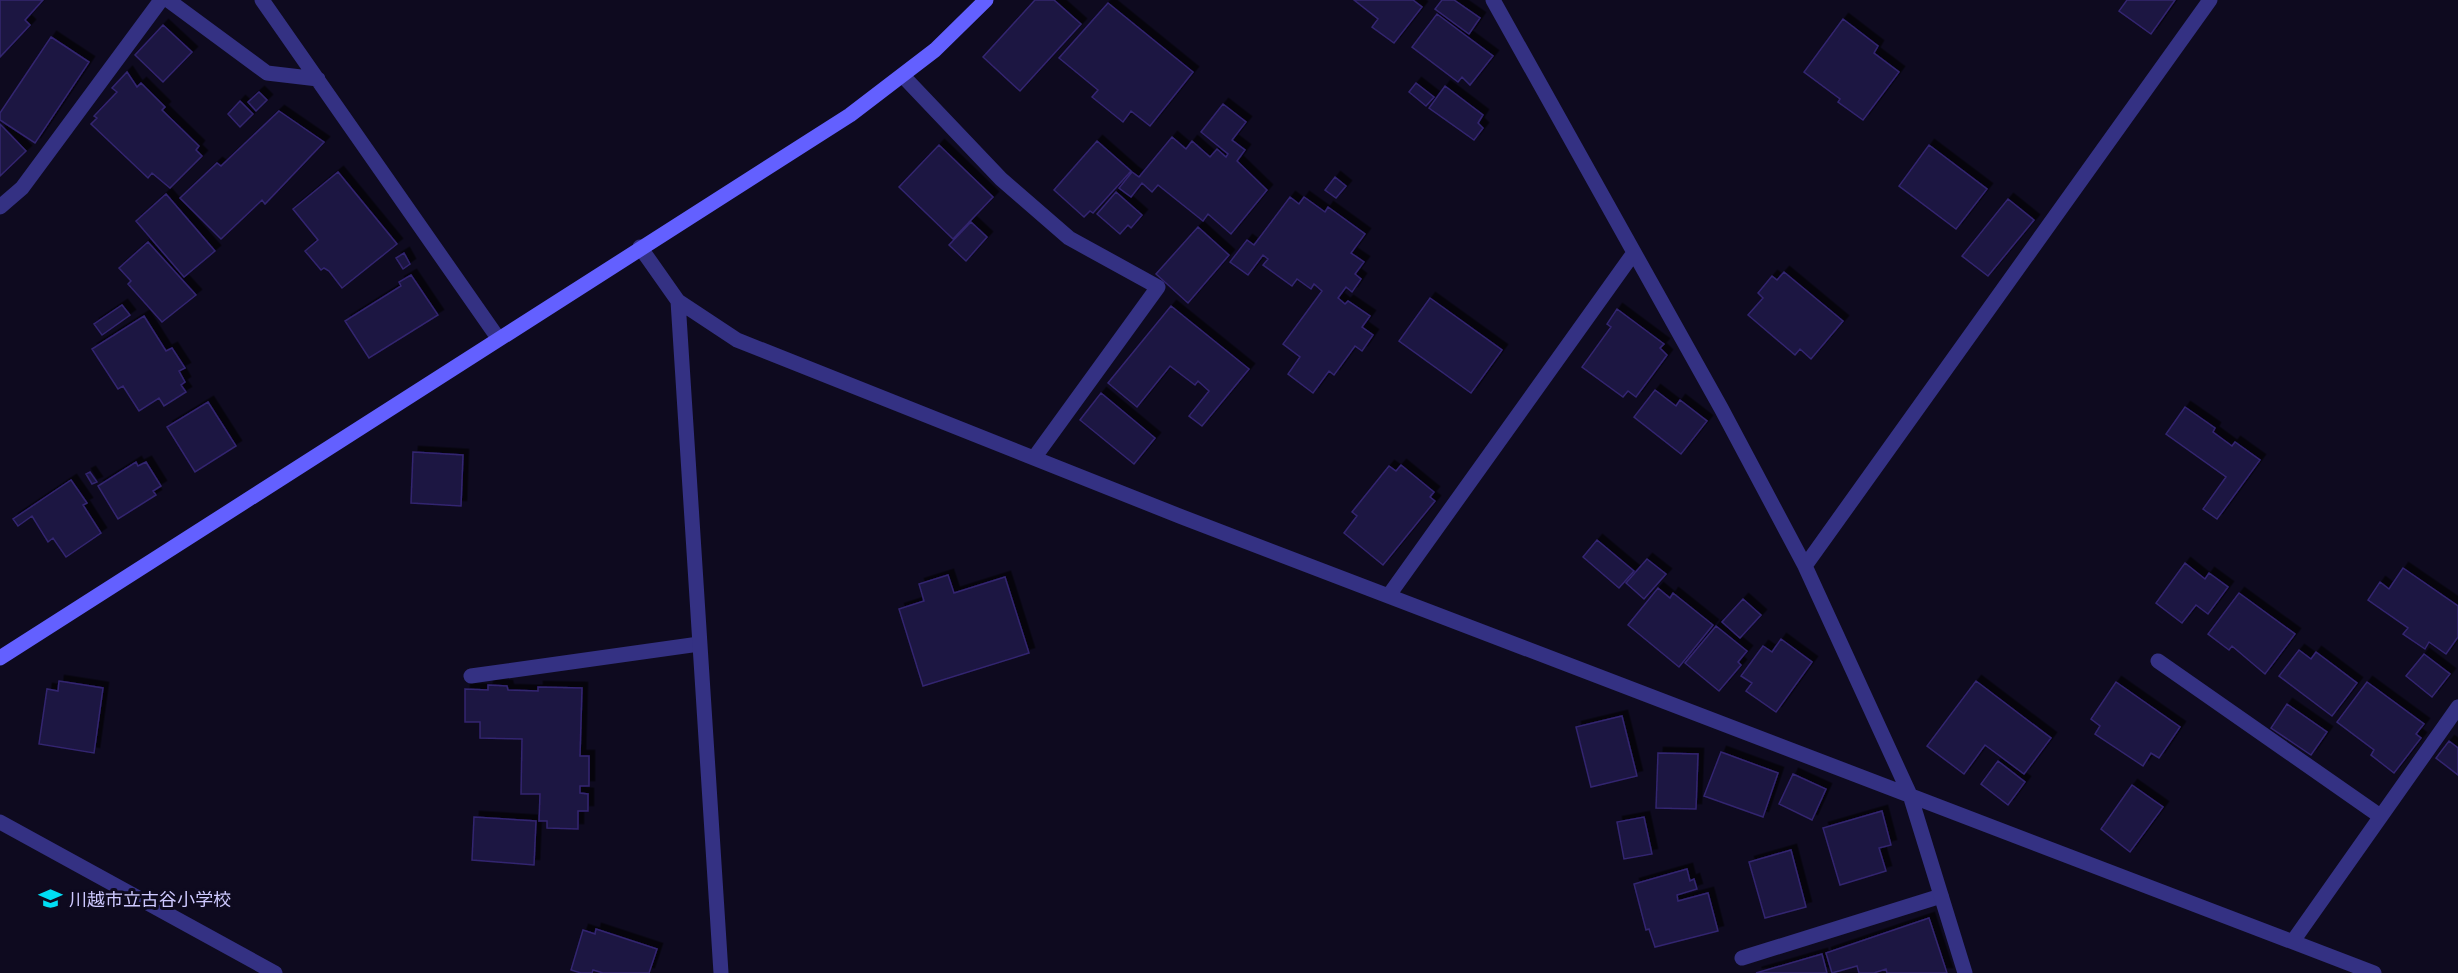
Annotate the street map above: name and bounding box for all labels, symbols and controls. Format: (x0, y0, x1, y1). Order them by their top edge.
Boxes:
school or university icon: 川越市立古谷小学校 (38, 886, 64, 912)
place label: 川越市立古谷小学校 (69, 889, 231, 910)

